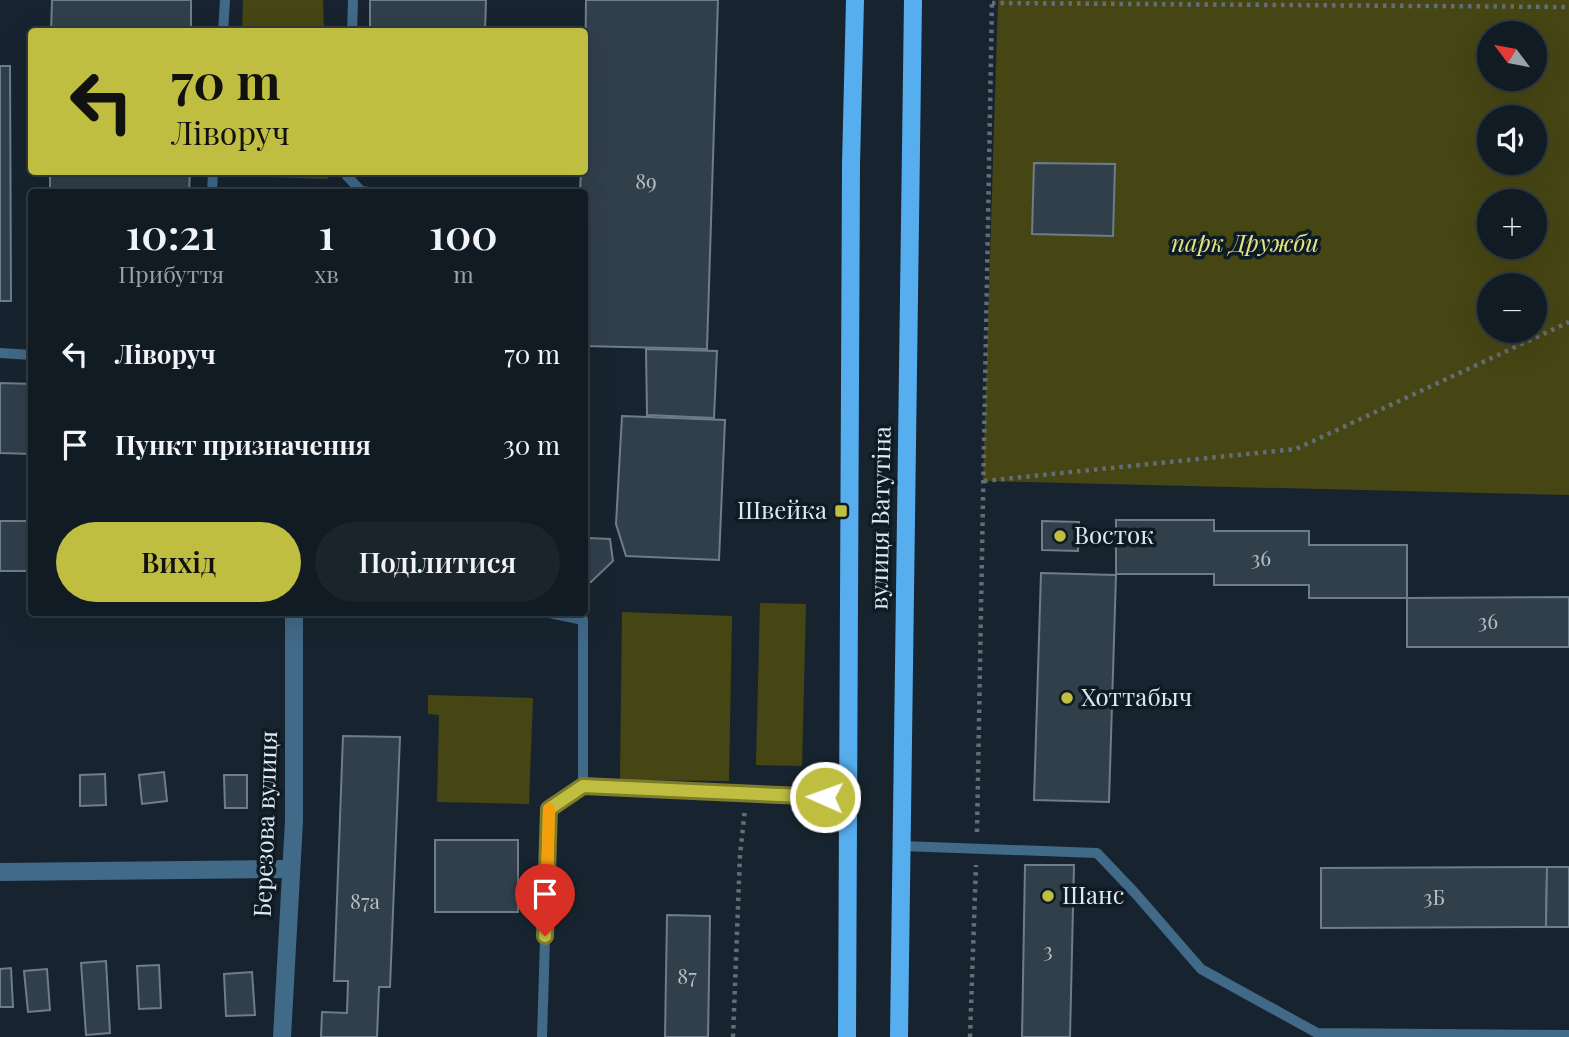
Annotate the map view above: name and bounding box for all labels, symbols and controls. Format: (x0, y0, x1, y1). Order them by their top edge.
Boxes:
north arrow (1477, 21, 1547, 91)
map controls (1477, 21, 1547, 343)
text: 70 m (171, 47, 281, 112)
icon: left (56, 56, 147, 147)
button: sound (1477, 105, 1547, 175)
text: Ліворуч (171, 110, 290, 153)
house number: 89 (635, 166, 657, 194)
button: + (1477, 189, 1547, 259)
text: 10:21 (125, 205, 217, 261)
text: 1 (319, 205, 334, 261)
text: 100 (429, 205, 498, 261)
park label: парк Дружби (1171, 226, 1319, 258)
text: Прибуття (118, 258, 224, 289)
text: хв (314, 258, 339, 289)
text: m (453, 258, 474, 289)
button: − (1477, 273, 1547, 343)
icon: left (56, 335, 94, 373)
text: Ліворуч (115, 336, 216, 371)
text: 70 m (504, 336, 560, 371)
icon: arrive (56, 426, 94, 464)
street label: вулиця Ватутіна (861, 426, 897, 610)
text: Пункт призначення (115, 427, 371, 462)
text: 30 m (503, 427, 560, 462)
place label: Швейка (737, 493, 827, 525)
marker: Швейка (833, 503, 849, 519)
place label: Восток (1074, 518, 1154, 550)
button: Вихід (56, 522, 301, 602)
button: Поділитися (315, 522, 560, 602)
marker: Восток (1052, 528, 1068, 544)
house number: 36 (1251, 543, 1271, 571)
house number: 36 (1478, 606, 1498, 634)
place label: Хоттабыч (1081, 680, 1192, 712)
marker: Хоттабыч (1059, 690, 1075, 706)
street label: Березова вулиця (245, 730, 283, 918)
position arrow (788, 760, 862, 834)
pin (515, 864, 575, 936)
icon: arrive (526, 875, 564, 913)
place label: Шанс (1062, 878, 1124, 910)
house number: 3Б (1423, 882, 1445, 910)
house number: 87а (350, 886, 380, 914)
marker: Шанс (1040, 888, 1056, 904)
house number: 3 (1043, 935, 1053, 963)
house number: 87 (677, 961, 697, 989)

